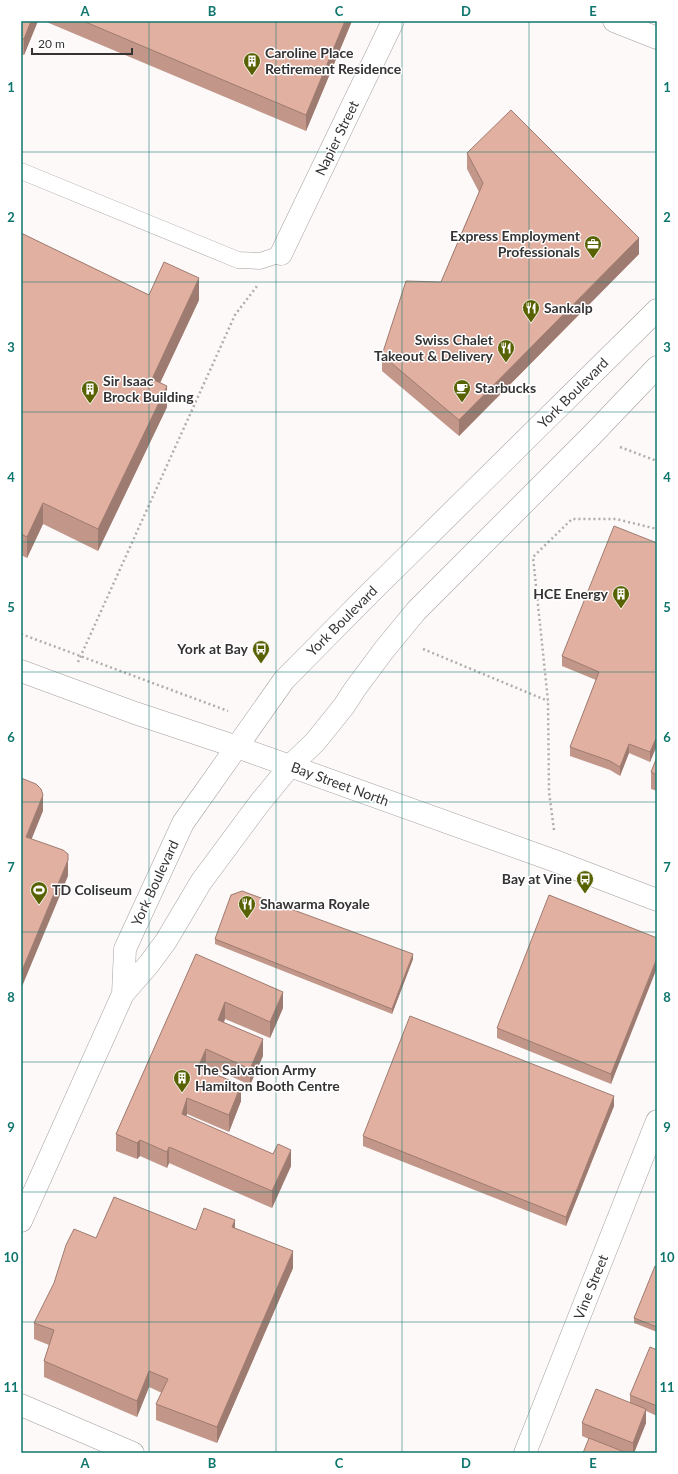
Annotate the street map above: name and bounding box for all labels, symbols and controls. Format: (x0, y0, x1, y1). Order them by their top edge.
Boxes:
text: A (79, 3, 90, 19)
text: B (208, 3, 217, 19)
text: C (335, 3, 344, 19)
text: D (461, 3, 471, 19)
text: E (589, 3, 597, 19)
scale bar (32, 30, 132, 56)
text: 20 m (38, 36, 65, 51)
place label: Caroline Place Retirement Residence (265, 44, 402, 77)
building icon: Caroline Place Retirement Residence (242, 51, 262, 76)
text: 1 (7, 79, 15, 95)
text: 1 (663, 79, 671, 95)
street label: Napier Street (311, 98, 362, 178)
text: 2 (7, 209, 15, 225)
text: 2 (663, 209, 671, 225)
place label: Express Employment Professionals (450, 227, 581, 260)
office icon: Express Employment Professionals (583, 234, 603, 259)
restaurant icon: Sankalp (521, 298, 541, 323)
place label: Sankalp (544, 299, 593, 316)
place label: Swiss Chalet Takeout & Delivery (374, 331, 494, 364)
restaurant icon: Swiss Chalet Takeout & Delivery (496, 338, 516, 363)
text: 3 (7, 339, 15, 355)
text: 3 (663, 339, 671, 355)
street label: York Boulevard (534, 354, 611, 431)
place label: Sir Isaac Brock Building (103, 372, 194, 405)
cafe icon: Starbucks (452, 378, 472, 403)
building icon: Sir Isaac Brock Building (80, 379, 100, 404)
place label: Starbucks (475, 379, 536, 396)
text: 4 (7, 469, 15, 485)
text: 4 (663, 469, 671, 485)
street label: York Boulevard (303, 582, 380, 659)
building icon: HCE Energy (611, 584, 631, 609)
place label: HCE Energy (533, 585, 609, 602)
text: 5 (7, 599, 15, 615)
text: 5 (663, 599, 671, 615)
bus stop icon: York at Bay (251, 639, 271, 664)
place label: York at Bay (176, 640, 249, 657)
text: 6 (7, 729, 15, 745)
text: 6 (663, 729, 671, 745)
street label: Bay Street North (289, 758, 391, 809)
street label: York Boulevard (127, 837, 182, 928)
text: 7 (7, 859, 15, 875)
text: 7 (663, 859, 671, 875)
bus stop icon: Bay at Vine (575, 869, 595, 894)
place label: Bay at Vine (502, 870, 573, 887)
sports icon: TD Coliseum (29, 880, 49, 905)
place label: TD Coliseum (52, 881, 132, 898)
restaurant icon: Shawarma Royale (237, 894, 257, 919)
place label: Shawarma Royale (260, 895, 370, 912)
text: 8 (7, 989, 15, 1005)
text: 8 (663, 989, 671, 1005)
place label: The Salvation Army Hamilton Booth Centre (195, 1061, 340, 1094)
building icon: The Salvation Army Hamilton Booth Centre (172, 1068, 192, 1093)
text: 9 (7, 1119, 15, 1135)
text: 9 (663, 1119, 671, 1135)
text: 10 (3, 1249, 19, 1265)
text: 10 (659, 1249, 675, 1265)
street label: Vine Street (570, 1252, 611, 1322)
text: 11 (3, 1379, 19, 1395)
text: 11 (659, 1379, 675, 1395)
text: A (79, 1455, 90, 1471)
text: B (208, 1455, 217, 1471)
text: C (335, 1455, 344, 1471)
text: D (461, 1455, 471, 1471)
text: E (589, 1455, 597, 1471)

